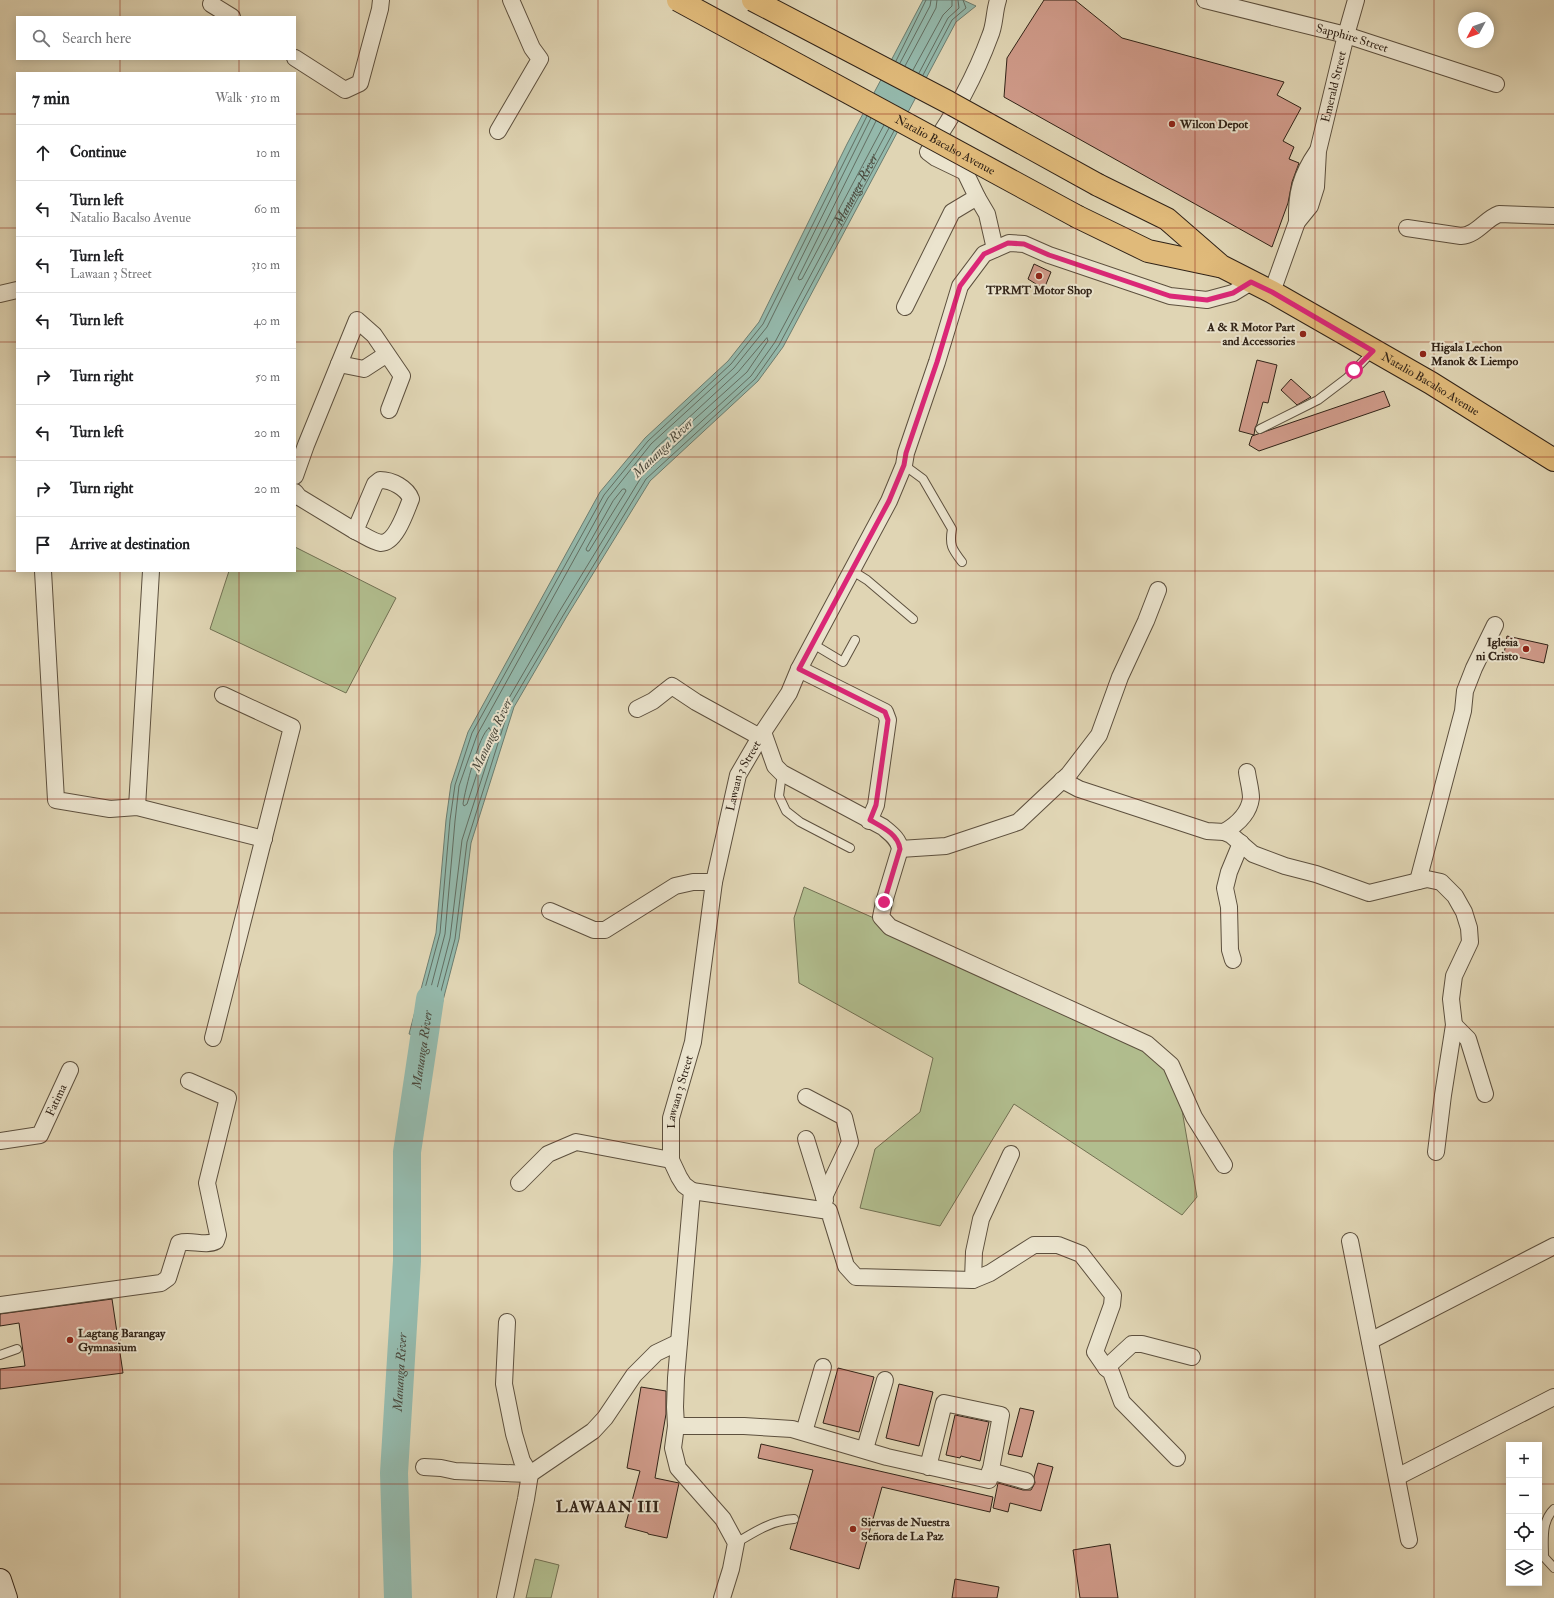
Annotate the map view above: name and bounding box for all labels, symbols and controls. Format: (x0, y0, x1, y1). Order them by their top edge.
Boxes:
north arrow (1458, 12, 1494, 48)
search box (16, 16, 296, 60)
street label: Sapphire Street (1315, 20, 1390, 56)
icon: search (30, 27, 52, 49)
text: Search here (62, 29, 131, 48)
street label: Emerald Street (1318, 50, 1349, 124)
text: 7 min (32, 88, 70, 109)
text: Walk · 510 m (215, 90, 280, 106)
street label: Natalio Bacalso Avenue (893, 112, 998, 178)
place label: Wilcon Depot (1179, 117, 1248, 132)
marker: Wilcon Depot (1167, 119, 1177, 129)
icon: ahead (32, 142, 54, 164)
text: Continue (70, 143, 126, 162)
text: 10 m (256, 145, 280, 161)
water label: Mananga River (830, 150, 882, 229)
text: Turn left (70, 191, 124, 210)
icon: left (32, 198, 54, 220)
text: 60 m (254, 201, 280, 217)
text: Natalio Bacalso Avenue (70, 210, 191, 226)
text: Turn left (70, 247, 124, 266)
icon: left (32, 254, 54, 276)
text: 310 m (251, 257, 280, 273)
text: Lawaan 3 Street (70, 266, 152, 282)
marker: TPRMT Motor Shop (1034, 271, 1044, 281)
place label: TPRMT Motor Shop (985, 283, 1092, 298)
icon: left (32, 310, 54, 332)
text: Turn left (70, 311, 124, 330)
text: 40 m (254, 313, 280, 329)
place label: A & R Motor Part and Accessories (1206, 320, 1295, 349)
marker: A & R Motor Part and Accessories (1298, 329, 1308, 339)
place label: Higala Lechon Manok & Liempo (1430, 340, 1518, 369)
street label: Natalio Bacalso Avenue (1379, 349, 1482, 419)
marker: Higala Lechon Manok & Liempo (1418, 349, 1428, 359)
route start (1345, 361, 1363, 379)
icon: right (32, 366, 54, 388)
text: Turn right (70, 367, 133, 386)
text: 50 m (255, 369, 280, 385)
water label: Mananga River (628, 414, 698, 482)
icon: left (32, 422, 54, 444)
text: Turn left (70, 423, 124, 442)
text: 20 m (254, 425, 280, 441)
icon: right (32, 478, 54, 500)
text: Turn right (70, 479, 133, 498)
text: 20 m (254, 481, 280, 497)
icon: arrive (32, 534, 54, 556)
text: Arrive at destination (70, 535, 190, 554)
place label: Iglesia ni Cristo (1475, 635, 1519, 664)
marker: Iglesia ni Cristo (1521, 644, 1531, 654)
water label: Mananga River (468, 695, 516, 775)
street label: Lawaan 3 Street (723, 738, 764, 813)
route end (875, 893, 893, 911)
water label: Mananga River (408, 1008, 436, 1091)
street label: Lawaan 3 Street (663, 1054, 696, 1129)
street label: Fatima (42, 1081, 70, 1118)
place label: Lagtang Barangay Gymnasium (78, 1326, 166, 1355)
water label: Mananga River (390, 1331, 411, 1413)
marker: Lagtang Barangay Gymnasium (65, 1335, 75, 1345)
map controls (1506, 1442, 1542, 1586)
button: + (1506, 1442, 1542, 1478)
button: − (1506, 1478, 1542, 1514)
district label: LAWAAN III (556, 1497, 660, 1517)
button: locate (1506, 1514, 1542, 1550)
place label: Siervas de Nuestra Señora de La Paz (861, 1515, 951, 1544)
marker: Siervas de Nuestra Señora de La Paz (848, 1524, 858, 1534)
button: layers (1506, 1550, 1542, 1586)

